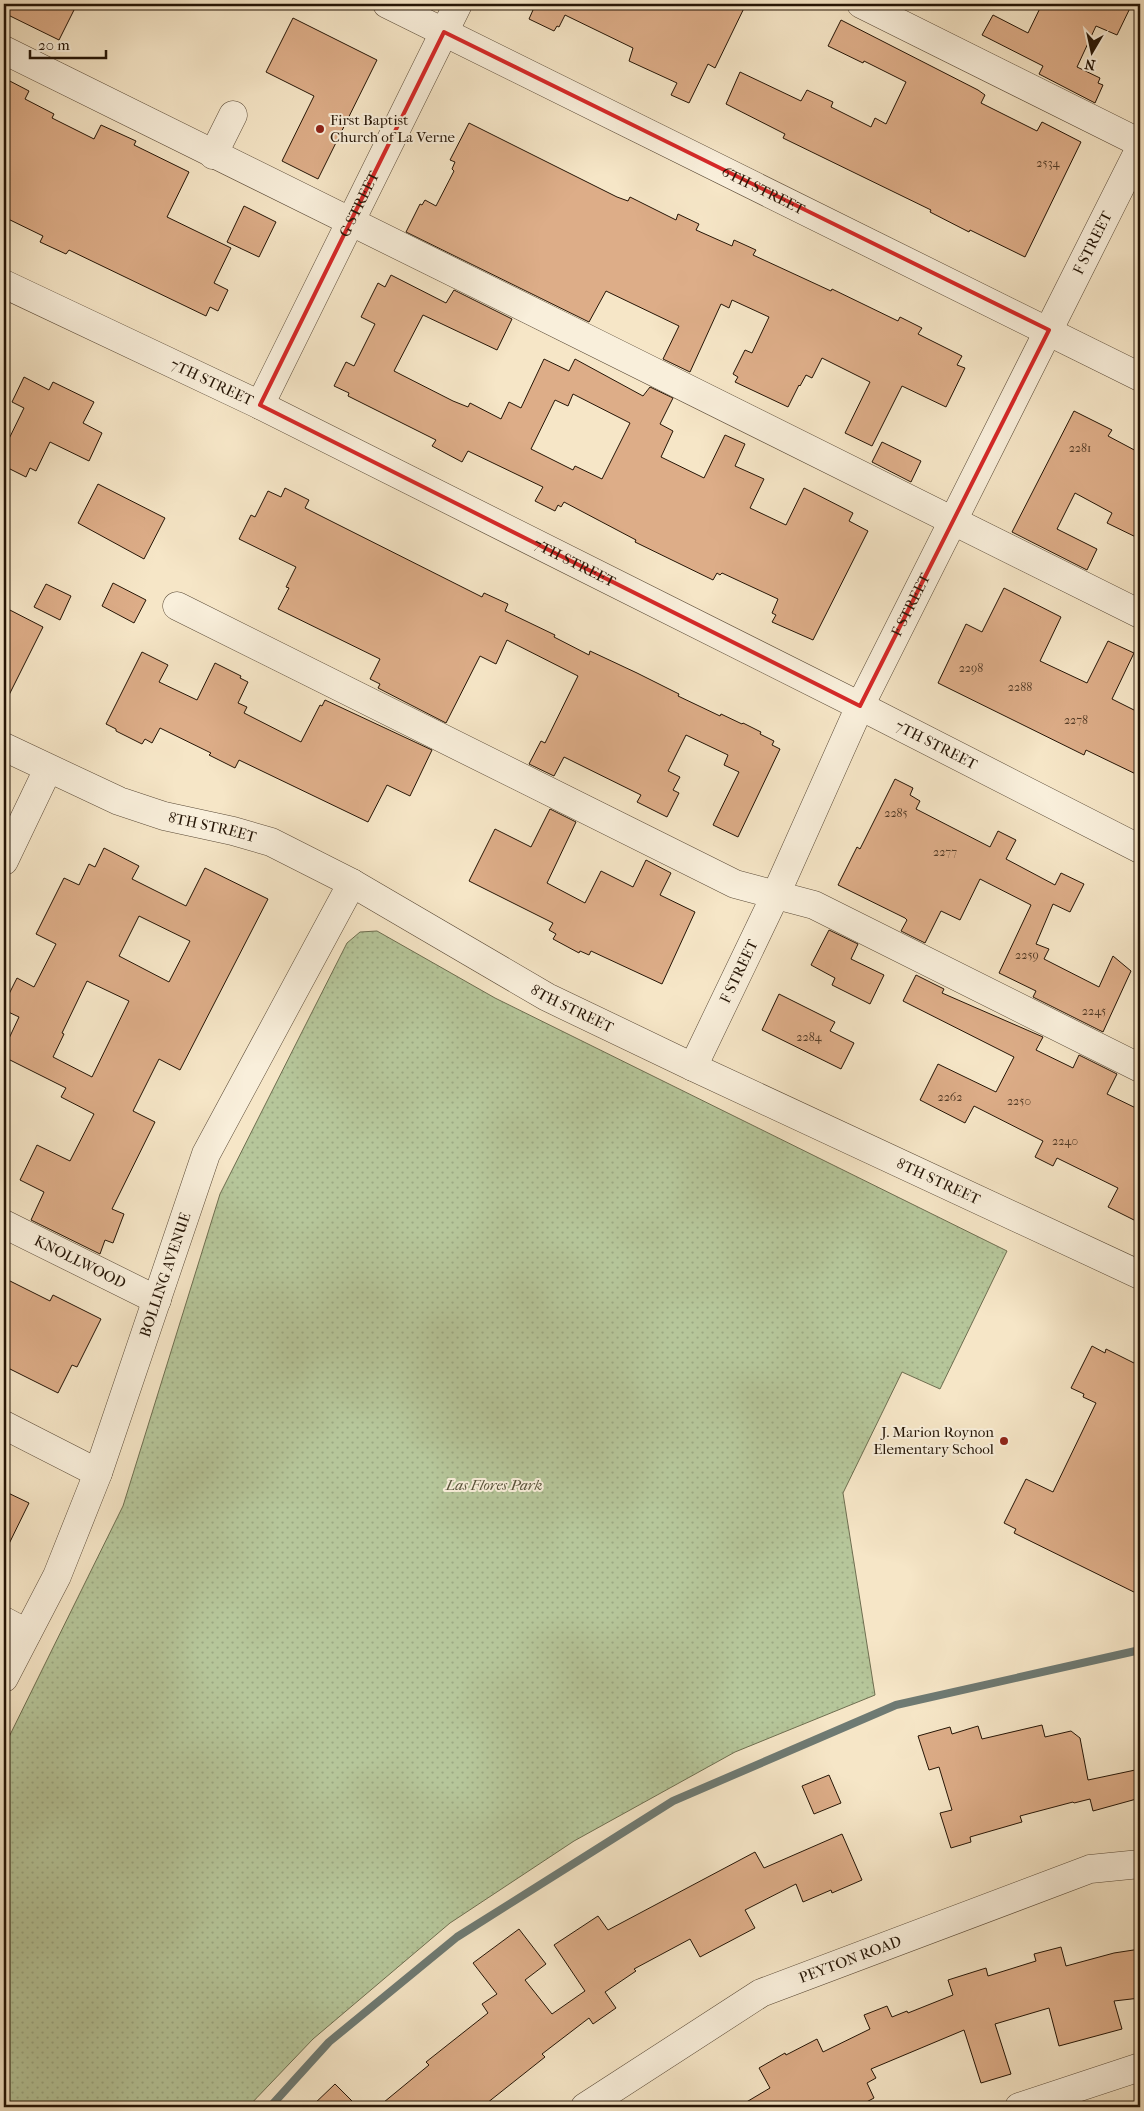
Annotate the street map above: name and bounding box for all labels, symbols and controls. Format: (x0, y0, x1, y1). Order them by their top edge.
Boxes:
scale bar (30, 28, 106, 60)
north arrow (1066, 28, 1116, 78)
text: 20 m (38, 36, 70, 54)
text: N (1083, 55, 1097, 74)
place label: First Baptist Church of La Verne (330, 111, 456, 146)
marker: First Baptist Church of La Verne (314, 123, 326, 135)
house number: 2534 (1036, 156, 1061, 170)
street label: 6TH STREET (719, 162, 809, 219)
street label: G STREET (335, 168, 383, 240)
street label: F STREET (1069, 207, 1116, 277)
street label: 7TH STREET (168, 355, 257, 410)
house number: 2281 (1069, 441, 1091, 455)
street label: 7TH STREET (530, 535, 619, 591)
street label: F STREET (887, 569, 935, 639)
house number: 2298 (959, 661, 983, 675)
house number: 2288 (1008, 680, 1032, 694)
house number: 2278 (1064, 713, 1088, 727)
street label: 7TH STREET (892, 717, 981, 774)
house number: 2285 (884, 806, 908, 820)
street label: 8TH STREET (167, 808, 259, 847)
house number: 2277 (933, 845, 957, 859)
street label: F STREET (716, 936, 762, 1006)
house number: 2259 (1015, 948, 1039, 962)
street label: 8TH STREET (528, 981, 617, 1037)
house number: 2245 (1082, 1004, 1106, 1018)
house number: 2284 (796, 1030, 823, 1044)
house number: 2262 (937, 1090, 963, 1104)
house number: 2250 (1007, 1094, 1031, 1108)
house number: 2240 (1052, 1134, 1078, 1148)
street label: 8TH STREET (894, 1154, 984, 1209)
street label: BOLLING AVENUE (136, 1210, 195, 1340)
street label: KNOLLWOOD (31, 1231, 129, 1292)
place label: J. Marion Roynon Elementary School (873, 1423, 994, 1458)
marker: J. Marion Roynon Elementary School (998, 1435, 1010, 1447)
park label: Las Flores Park (445, 1476, 542, 1494)
street label: PEYTON ROAD (796, 1932, 904, 1987)

